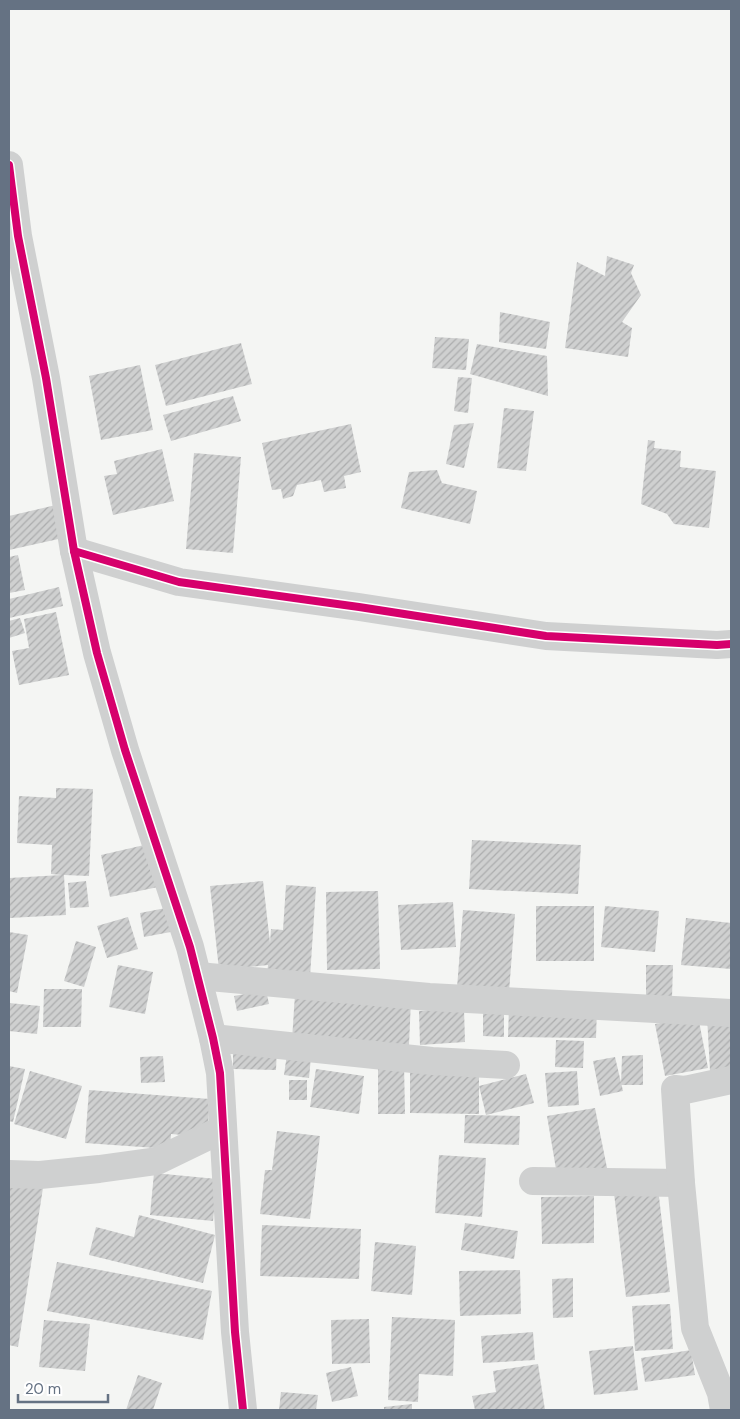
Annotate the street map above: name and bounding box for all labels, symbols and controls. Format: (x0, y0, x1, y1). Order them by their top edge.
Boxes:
scale bar (18, 1372, 108, 1404)
text: 20 m (25, 1379, 61, 1399)

